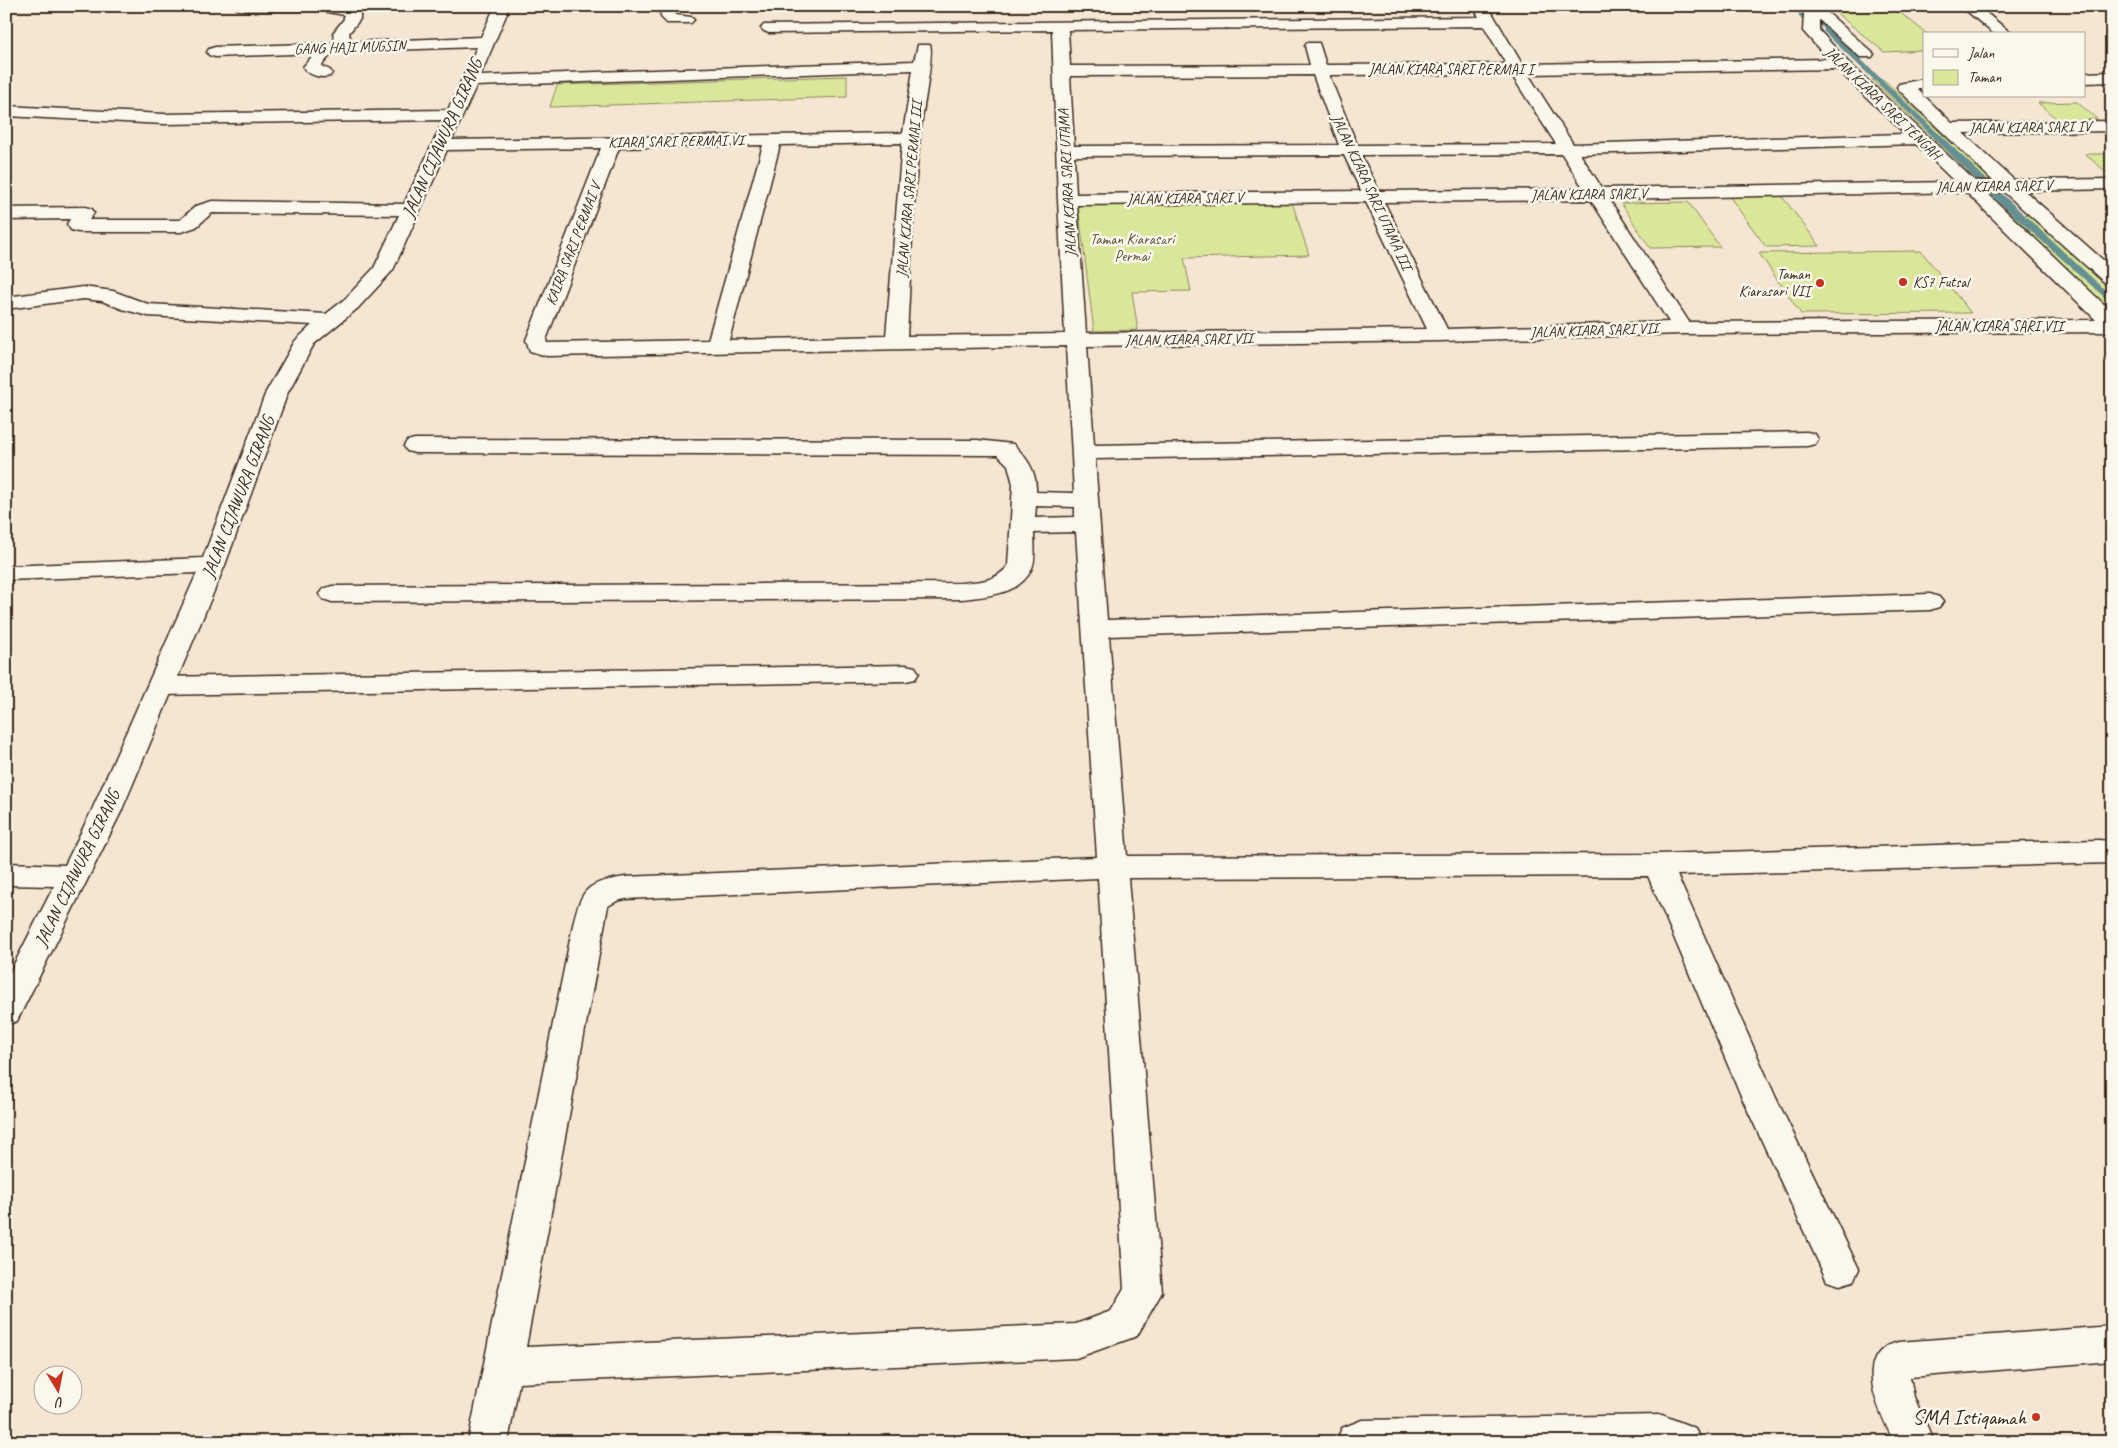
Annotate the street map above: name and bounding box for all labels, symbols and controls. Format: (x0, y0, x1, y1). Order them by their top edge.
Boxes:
legend (1923, 32, 2086, 98)
street label: GANG HAJI MUGSIN (294, 36, 408, 59)
street label: JALAN KIARA SARI TENGAH (1820, 42, 1947, 166)
text: Jalan (1967, 44, 1995, 63)
street label: JALAN CIJAWURA GIRANG (397, 53, 488, 222)
street label: JALAN KIARA SARI PERMAI I (1367, 60, 1537, 79)
text: Taman (1968, 68, 2001, 87)
street label: JALAN KIARA SARI PERMAI III (892, 96, 927, 279)
street label: JALAN KIARA SARI UTAMA (1054, 107, 1081, 258)
street label: JALAN KIARA SARI UTAMA III (1327, 110, 1418, 277)
street label: JALAN KIARA SARI IV (1968, 117, 2095, 138)
street label: KIARA SARI PERMAI VI (608, 131, 747, 152)
street label: JALAN KIARA SARI V (1935, 176, 2056, 197)
street label: KAIRA SARI PERMAI V (541, 177, 607, 308)
street label: JALAN KIARA SARI V (1530, 184, 1651, 205)
street label: JALAN KIARA SARI V (1126, 188, 1247, 209)
park label: Taman Kiarasari Permai (1090, 230, 1176, 266)
place label: Taman Kiarasari VII (1739, 265, 1813, 301)
place label: KS7 Futsal (1913, 273, 1971, 292)
marker: KS7 Futsal (1897, 276, 1909, 288)
marker: Taman Kiarasari VII (1814, 277, 1826, 289)
street label: JALAN KIARA SARI VII (1934, 317, 2066, 336)
street label: JALAN KIARA SARI VII (1529, 319, 1661, 342)
street label: JALAN KIARA SARI VII (1124, 329, 1256, 350)
street label: JALAN CIJAWURA GIRANG (197, 411, 280, 582)
street label: JALAN CIJAWURA GIRANG (29, 784, 125, 951)
north arrow (32, 1366, 82, 1416)
text: U (52, 1393, 65, 1412)
place label: SMA Istiqamah (1913, 1404, 2027, 1430)
marker: SMA Istiqamah (2030, 1411, 2042, 1423)

